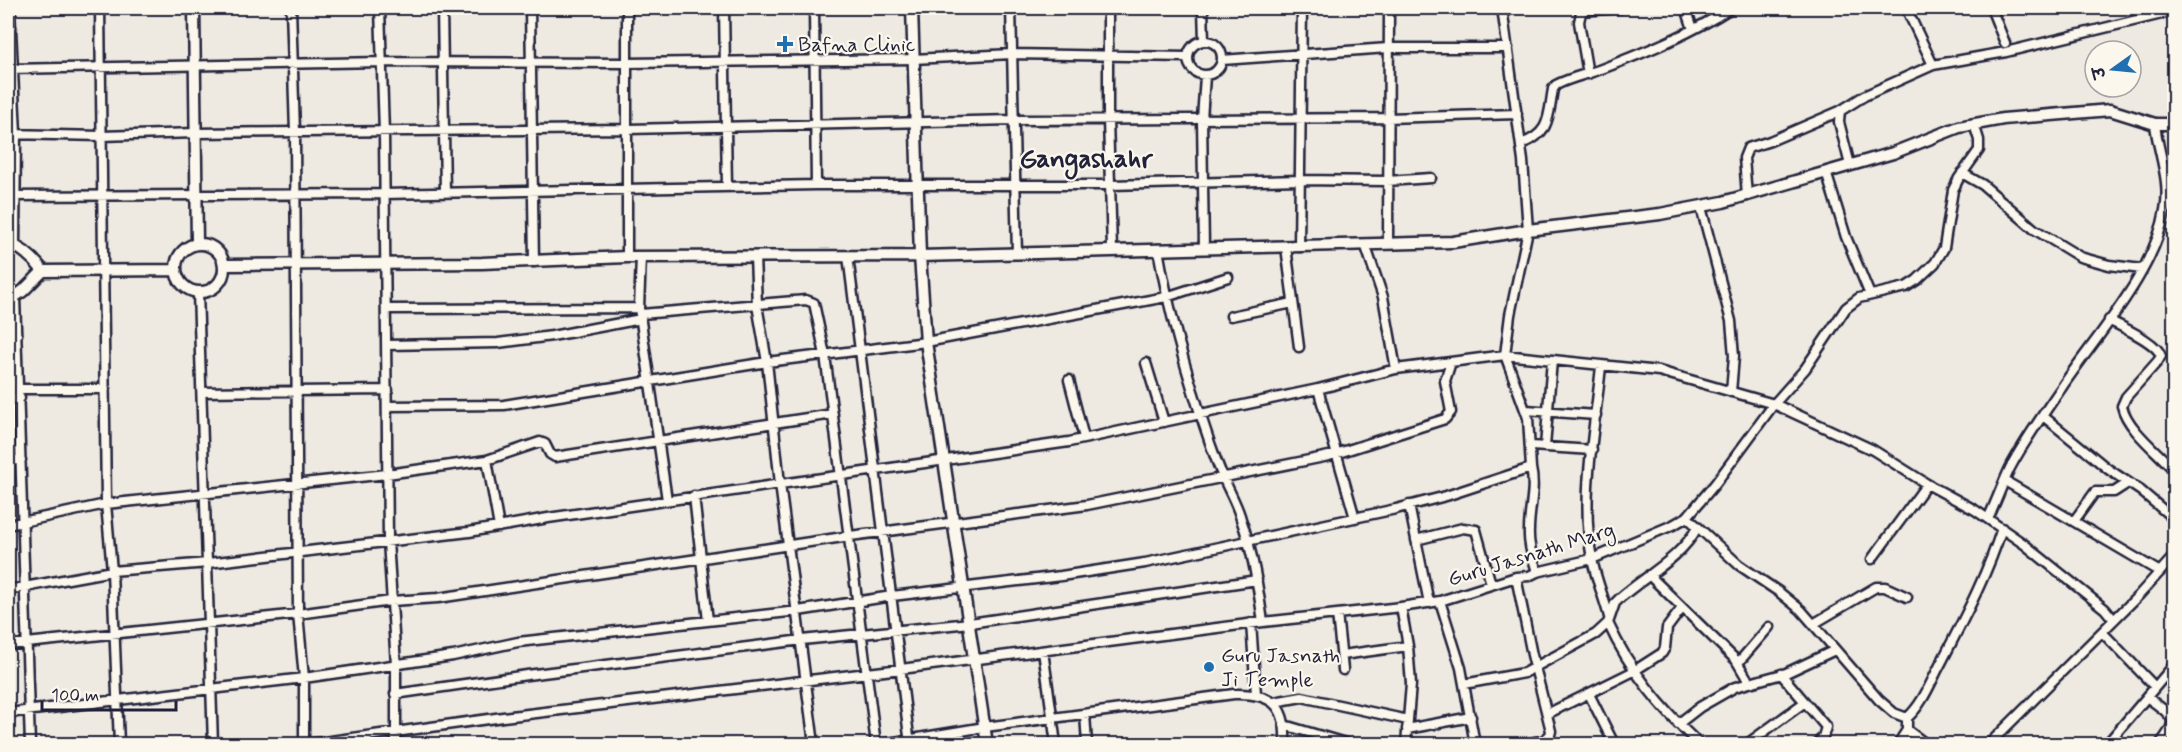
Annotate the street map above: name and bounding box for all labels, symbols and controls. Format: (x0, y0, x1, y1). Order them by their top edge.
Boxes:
place label: Bafna Clinic (798, 31, 916, 59)
marker: Bafna Clinic (776, 35, 794, 53)
north arrow (2083, 39, 2143, 99)
text: उ (2088, 63, 2112, 82)
district label: Gangashahr (1019, 142, 1153, 180)
street label: Guru Jasnath Marg (1444, 516, 1619, 595)
place label: Guru Jasnath Ji Temple (1221, 642, 1340, 694)
marker: Guru Jasnath Ji Temple (1202, 660, 1216, 674)
scale bar (42, 674, 176, 712)
text: 100 m (51, 684, 99, 708)

